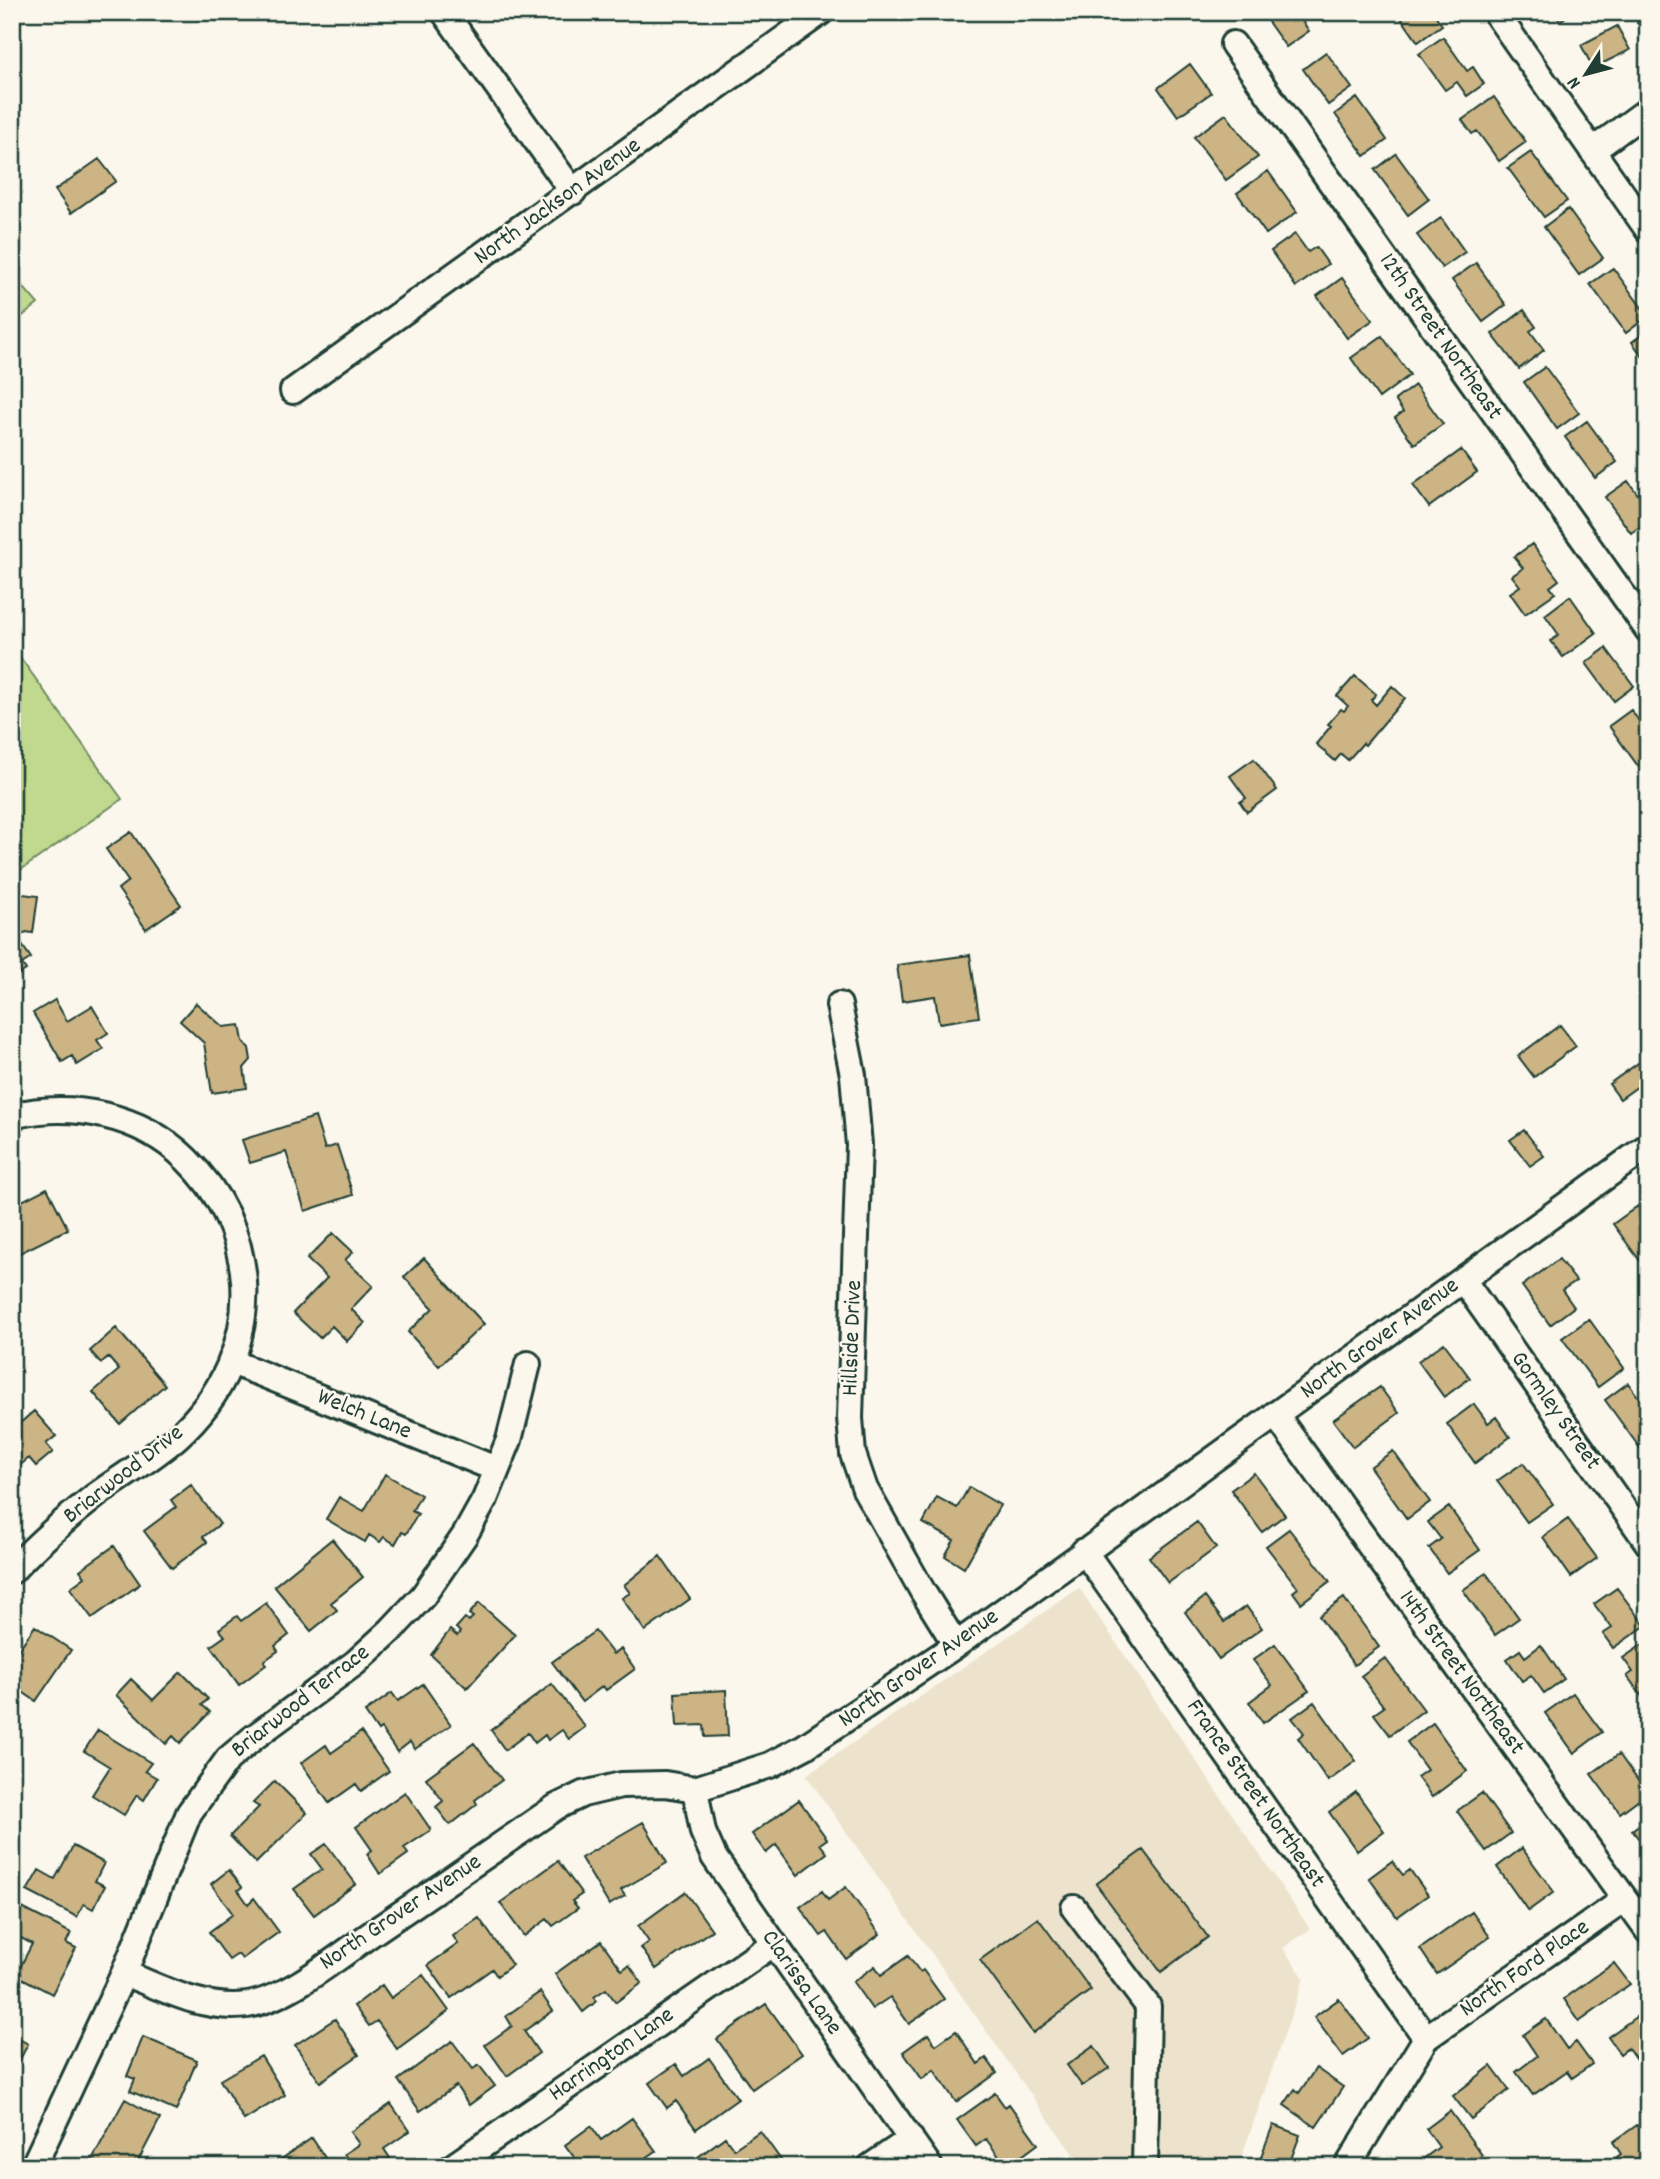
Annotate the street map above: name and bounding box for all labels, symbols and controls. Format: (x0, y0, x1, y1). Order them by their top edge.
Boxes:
north arrow (1552, 38, 1622, 108)
text: N (1561, 70, 1589, 94)
street label: North Jackson Avenue (467, 130, 649, 274)
street label: 12th Street Northeast (1370, 247, 1510, 428)
street label: North Grover Avenue (1294, 1270, 1466, 1408)
street label: Hillside Drive (834, 1279, 872, 1397)
street label: Gormley Street (1501, 1345, 1609, 1477)
street label: Welch Lane (312, 1381, 416, 1449)
street label: Briarwood Drive (57, 1417, 191, 1533)
street label: 14th Street Northeast (1390, 1584, 1533, 1763)
street label: North Grover Avenue (832, 1601, 1006, 1737)
street label: Briarwood Terrace (224, 1637, 378, 1767)
street label: France Street Northeast (1177, 1693, 1333, 1895)
street label: North Grover Avenue (313, 1846, 489, 1980)
street label: North Ford Place (1453, 1912, 1597, 2026)
street label: Clarissa Lane (752, 1923, 850, 2043)
street label: Harrington Lane (542, 1999, 682, 2111)

